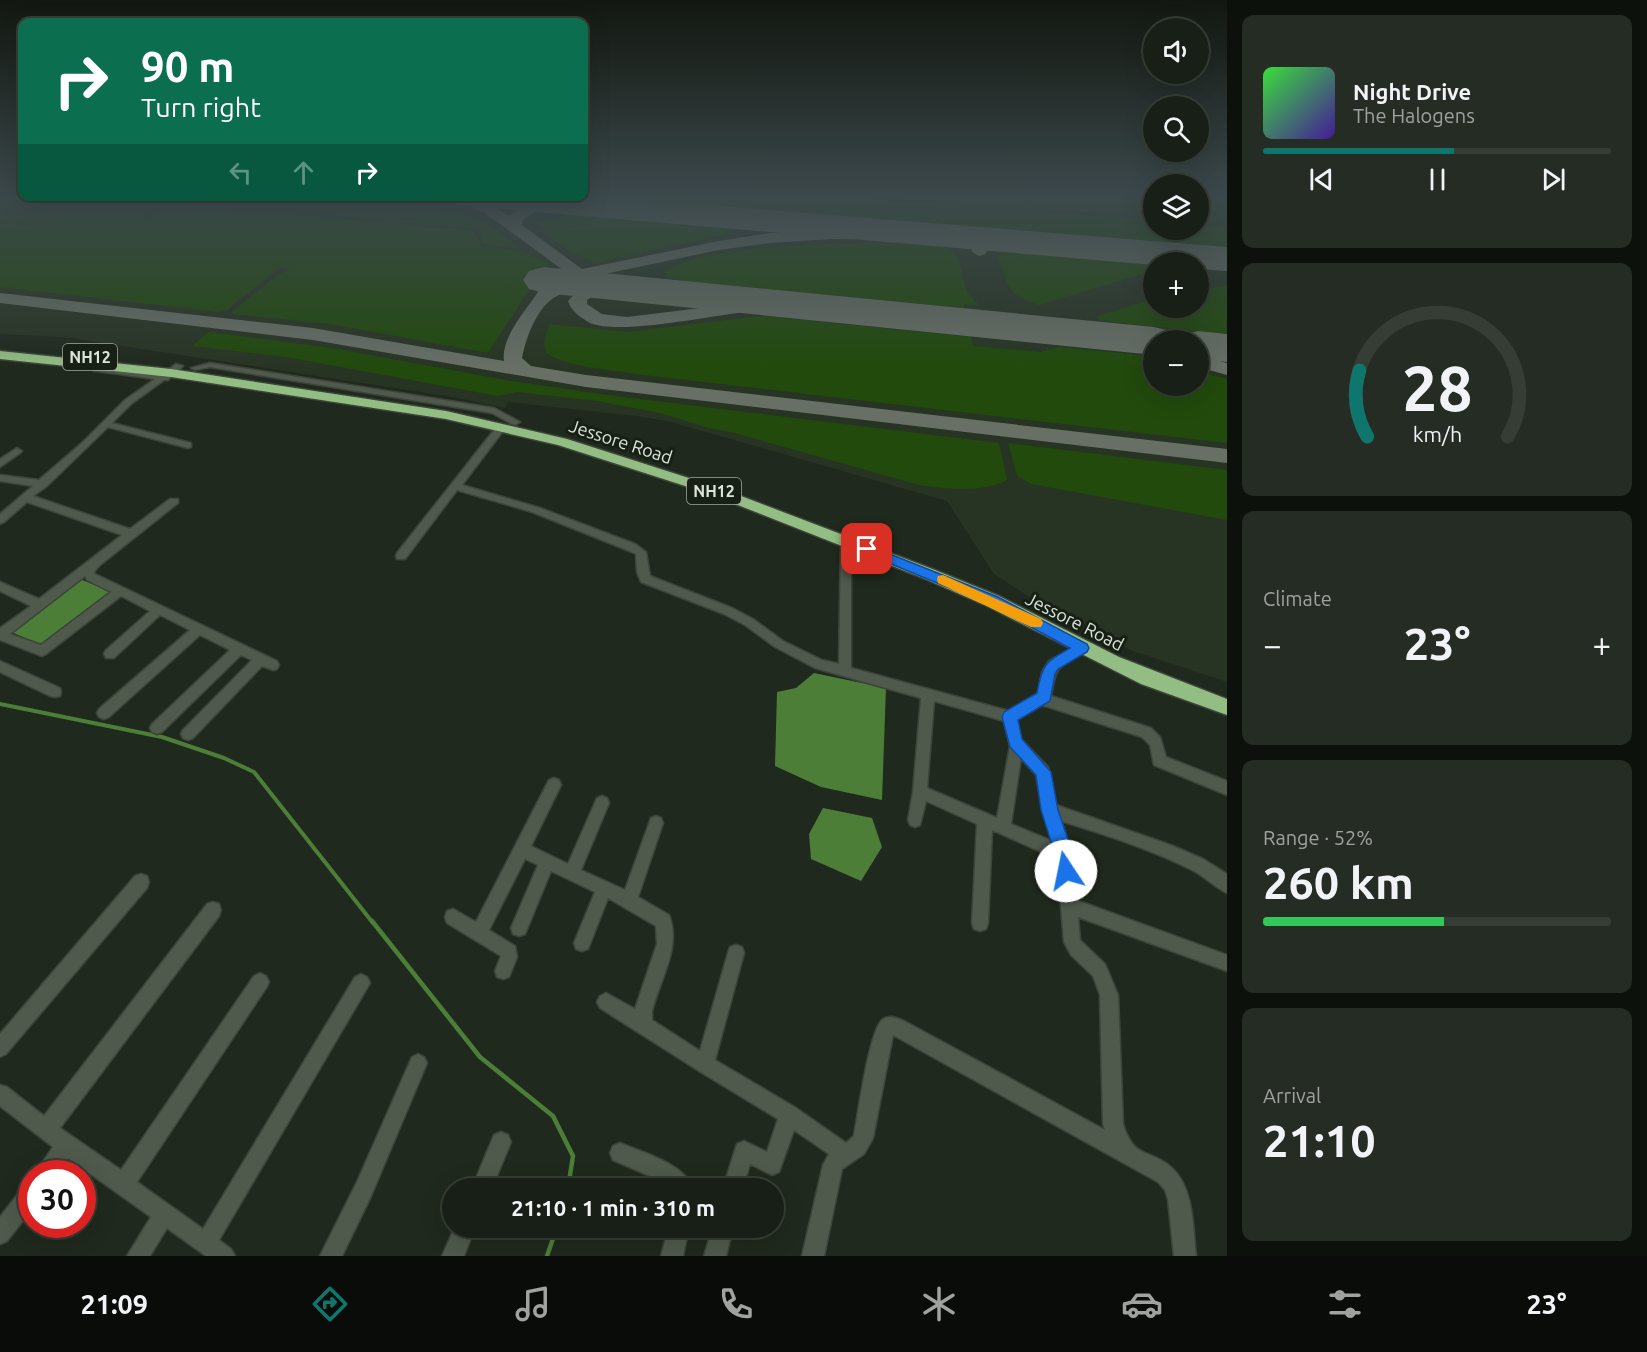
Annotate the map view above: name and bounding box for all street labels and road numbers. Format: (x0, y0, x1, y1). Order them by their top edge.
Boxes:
road number: NH12 (63, 344, 117, 370)
street label: Jessore Road (567, 415, 675, 467)
road number: NH12 (687, 478, 741, 504)
street label: Jessore Road (1023, 588, 1127, 654)

